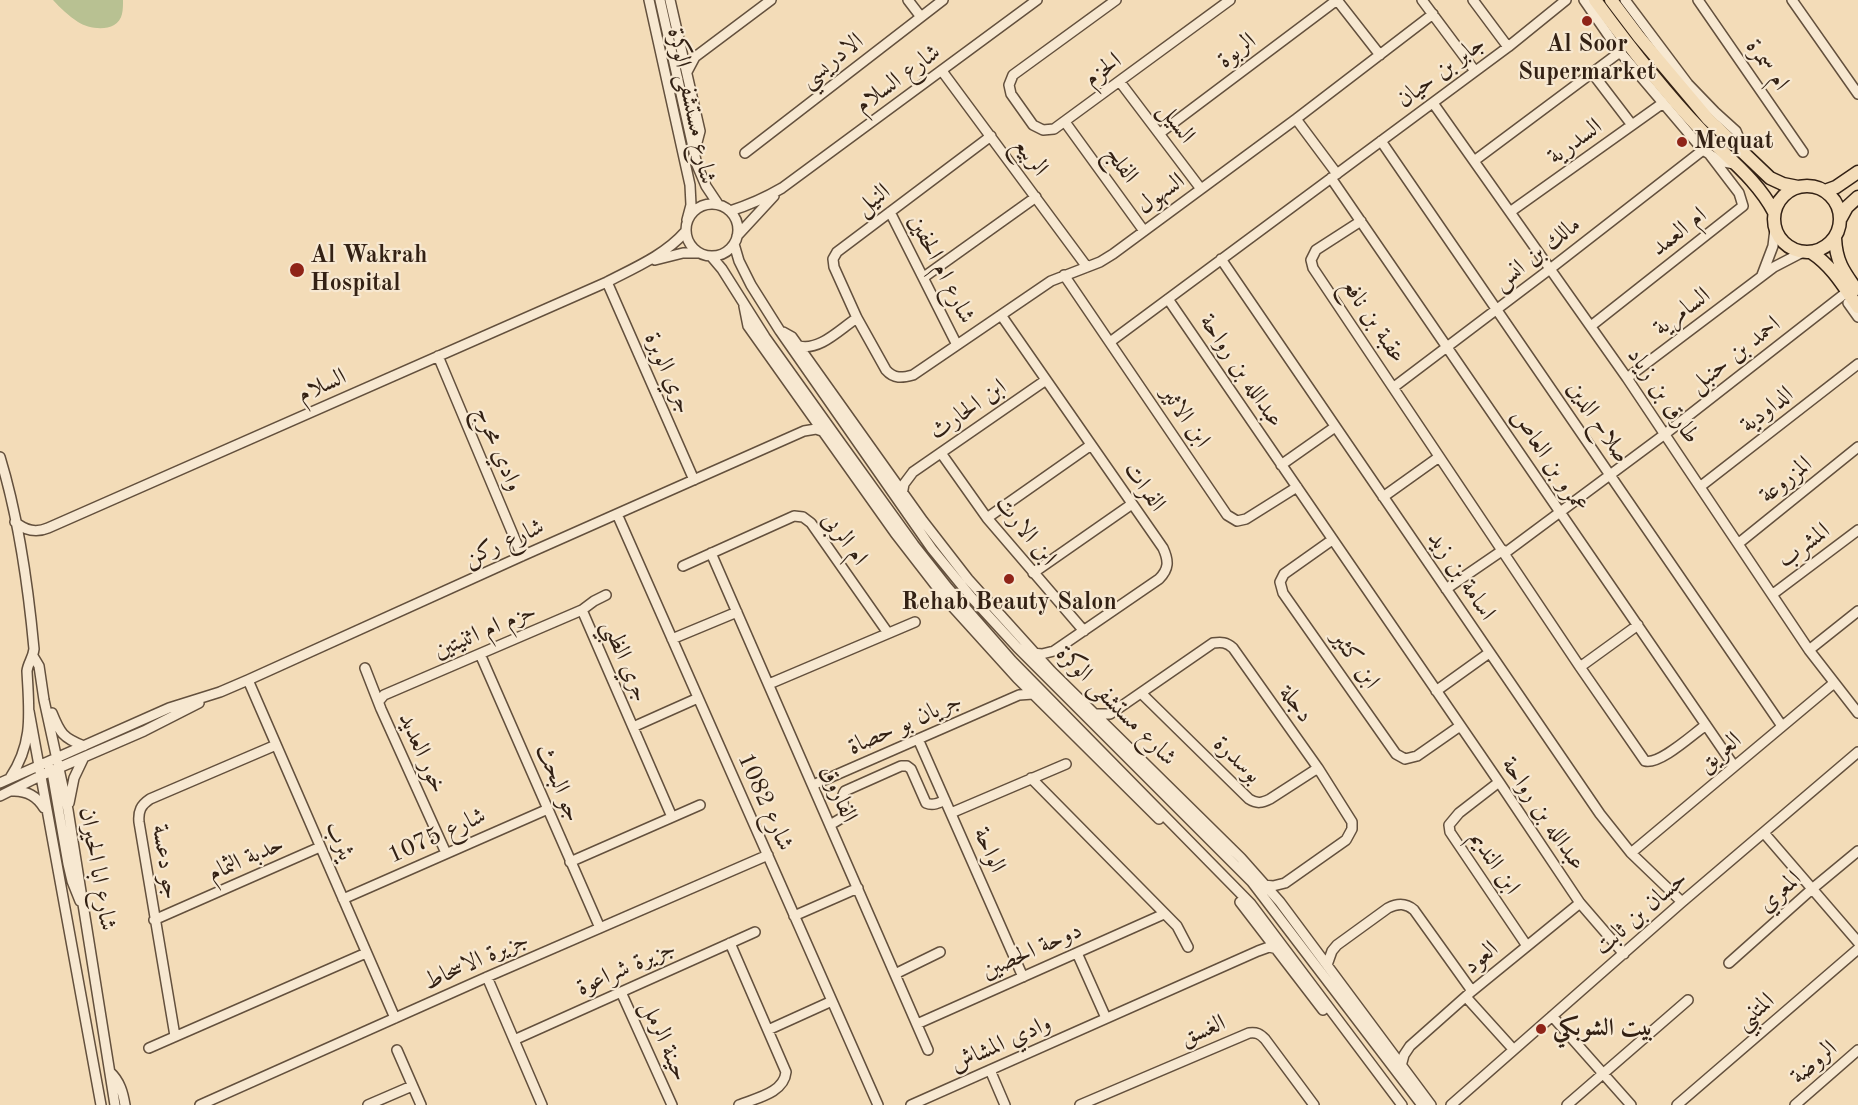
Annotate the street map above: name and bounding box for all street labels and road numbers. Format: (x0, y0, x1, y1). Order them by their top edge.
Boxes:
street label: شارع مستشفى الوكرة (660, 25, 722, 187)
street label: الادريسي (794, 27, 870, 95)
street label: الربوة (1212, 27, 1262, 75)
street label: جابر بن حيان (1391, 29, 1491, 115)
street label: ام سمرة (1739, 34, 1795, 96)
street label: شارع السلام (850, 38, 946, 120)
street label: الحزم (1079, 47, 1127, 93)
street label: السيل (1151, 97, 1201, 149)
street label: السدرية (1542, 113, 1608, 171)
street label: الربيع (1006, 132, 1054, 182)
street label: الفلج (1098, 141, 1144, 189)
street label: السهول (1131, 167, 1191, 221)
street label: النيل (850, 177, 896, 223)
street label: ام العمد (1645, 201, 1713, 263)
street label: شارع ام الحفين (901, 210, 981, 328)
street label: مالك بن انس (1487, 211, 1587, 297)
street label: عقبة بن نافع (1334, 273, 1412, 369)
street label: السامرية (1648, 281, 1716, 343)
street label: عبدالله بن رواحة (1192, 309, 1290, 433)
street label: احمد بن حنبل (1683, 310, 1787, 400)
street label: جري الوبرة (637, 328, 699, 418)
street label: طارق بن زياد (1620, 342, 1706, 450)
street label: السلام (293, 363, 351, 409)
street label: ابن الحارث (924, 373, 1012, 447)
street label: صلاح الدين (1560, 375, 1636, 469)
street label: الداودية (1735, 380, 1799, 440)
street label: ابن الاثير (1154, 381, 1216, 453)
street label: وادي محرج (467, 402, 529, 496)
street label: عمرو بن العاص (1504, 404, 1594, 518)
street label: المزروعة (1754, 450, 1818, 510)
street label: الفرات (1117, 457, 1171, 517)
street label: ابن الارت (988, 490, 1062, 572)
street label: ام الربى (815, 506, 873, 572)
street label: شارع ركن (459, 513, 549, 573)
street label: المشرب (1772, 517, 1836, 575)
street label: اسامة بن زيد (1421, 526, 1501, 626)
street label: حزم ام اثنيتين (430, 597, 540, 665)
street label: جري الظبي (595, 616, 655, 706)
street label: ابن كثير (1325, 625, 1385, 695)
street label: شارع مستشفى الوكرة (1050, 640, 1182, 772)
street label: دجلة (1273, 680, 1319, 728)
street label: جريان بو حصاة (844, 686, 966, 762)
street label: خور العديد (391, 708, 453, 798)
street label: العريق (1692, 726, 1748, 780)
street label: بوسدرة (1207, 730, 1267, 790)
street label: جو البحث (529, 740, 587, 826)
street label: شارع 1082 (731, 749, 799, 855)
street label: عبدالله بن رواحة (1494, 752, 1592, 876)
street label: الفاروق (813, 761, 863, 827)
street label: شارع 1075 (384, 802, 490, 870)
street label: شارع ابا الحيران (72, 805, 122, 933)
street label: يثرب (318, 817, 360, 865)
street label: جو دعسة (145, 822, 185, 902)
street label: الواحة (966, 823, 1012, 877)
street label: ابن النديم (1462, 826, 1526, 900)
street label: حدبة الثمام (204, 830, 288, 888)
street label: حسان بن ثابت (1588, 865, 1694, 961)
street label: المعري (1752, 865, 1808, 919)
street label: دوحة الحصين (977, 916, 1087, 986)
street label: جزيرة الاسحاط (419, 925, 533, 997)
street label: جزيرة شراعوة (572, 933, 680, 1003)
street label: العود (1457, 935, 1505, 981)
street label: المتنبي (1729, 987, 1781, 1037)
street label: حينة الرمل (633, 996, 695, 1086)
street label: وادي المشاش (946, 1009, 1056, 1079)
street label: الغسق (1176, 1009, 1230, 1053)
street label: الروضة (1785, 1035, 1843, 1091)

